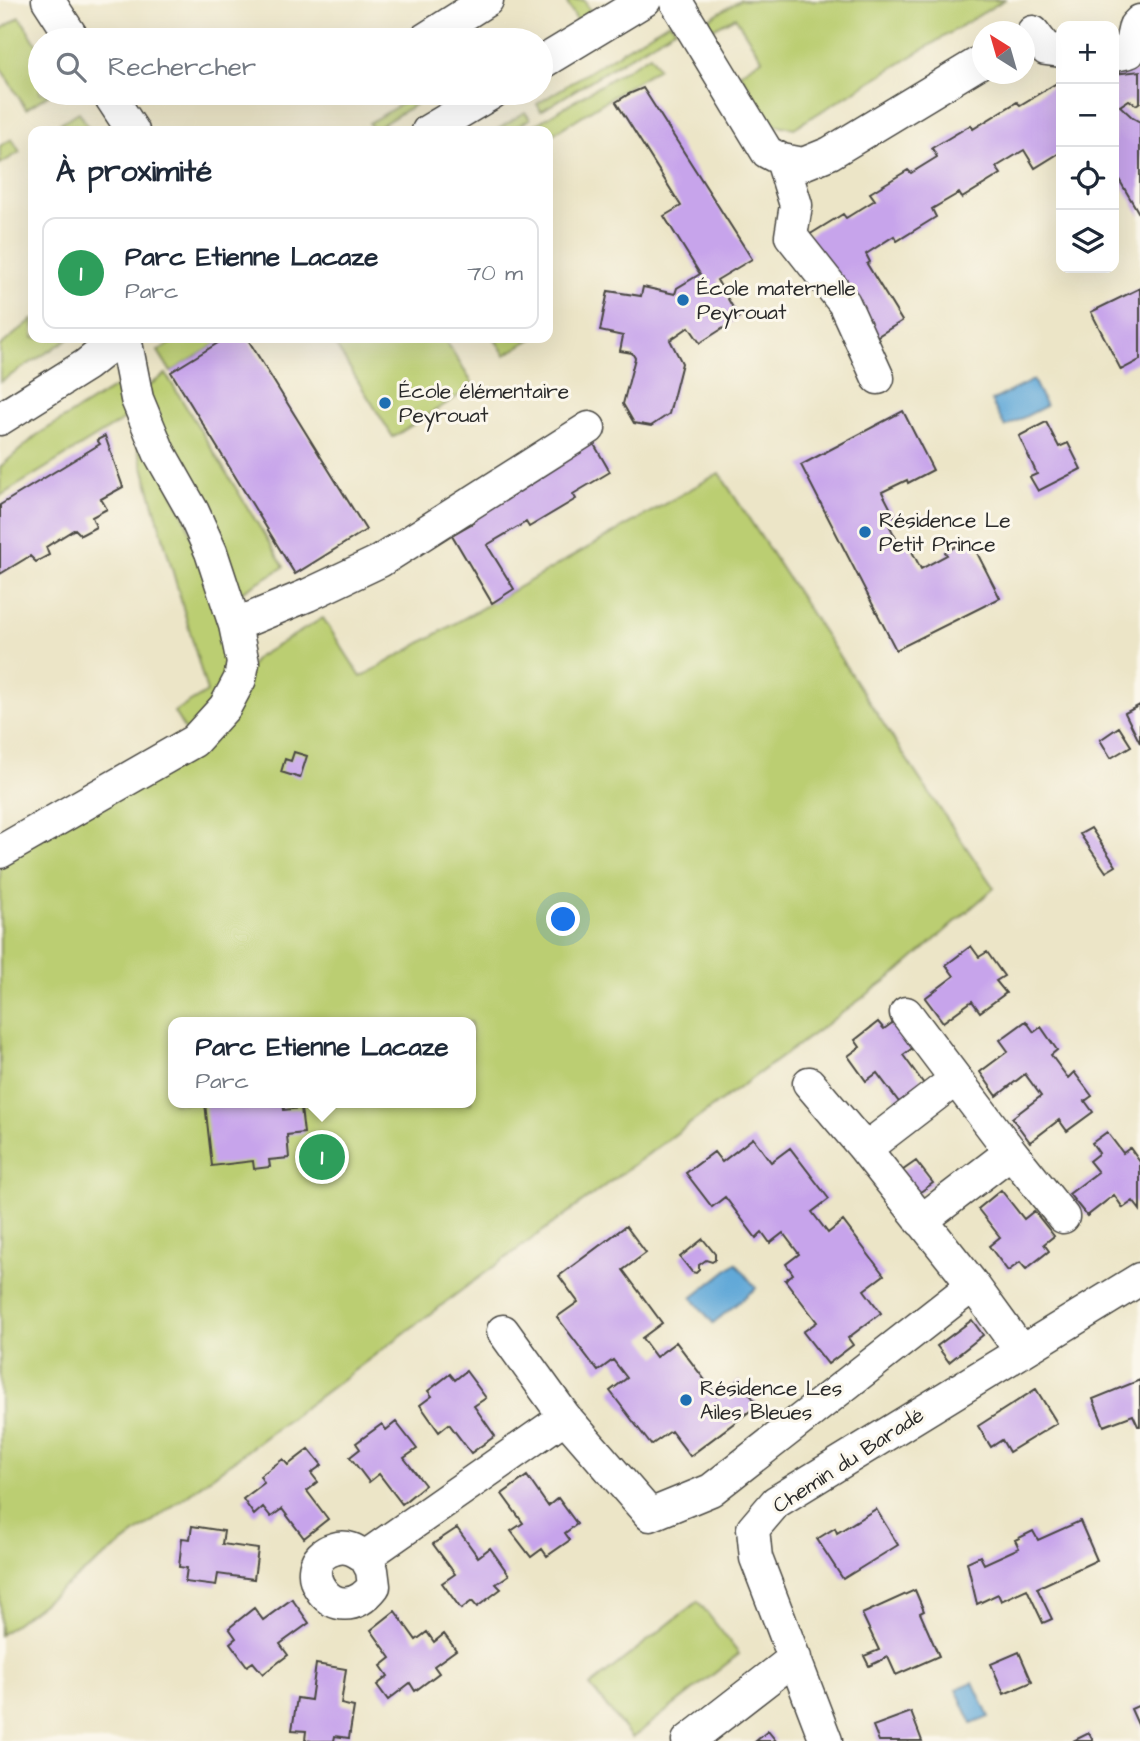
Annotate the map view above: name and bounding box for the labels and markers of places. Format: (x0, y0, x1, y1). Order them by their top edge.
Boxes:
place label: École maternelle Peyrouat (697, 274, 856, 329)
marker: École maternelle Peyrouat (675, 292, 691, 308)
place label: École élémentaire Peyrouat (399, 377, 569, 432)
marker: École élémentaire Peyrouat (377, 395, 393, 411)
place label: Résidence Le Petit Prince (879, 506, 1011, 559)
marker: Résidence Le Petit Prince (857, 524, 873, 540)
pin: 1 (299, 1131, 345, 1183)
place label: Résidence Les Ailes Bleues (700, 1374, 842, 1427)
marker: Résidence Les Ailes Bleues (678, 1392, 694, 1408)

